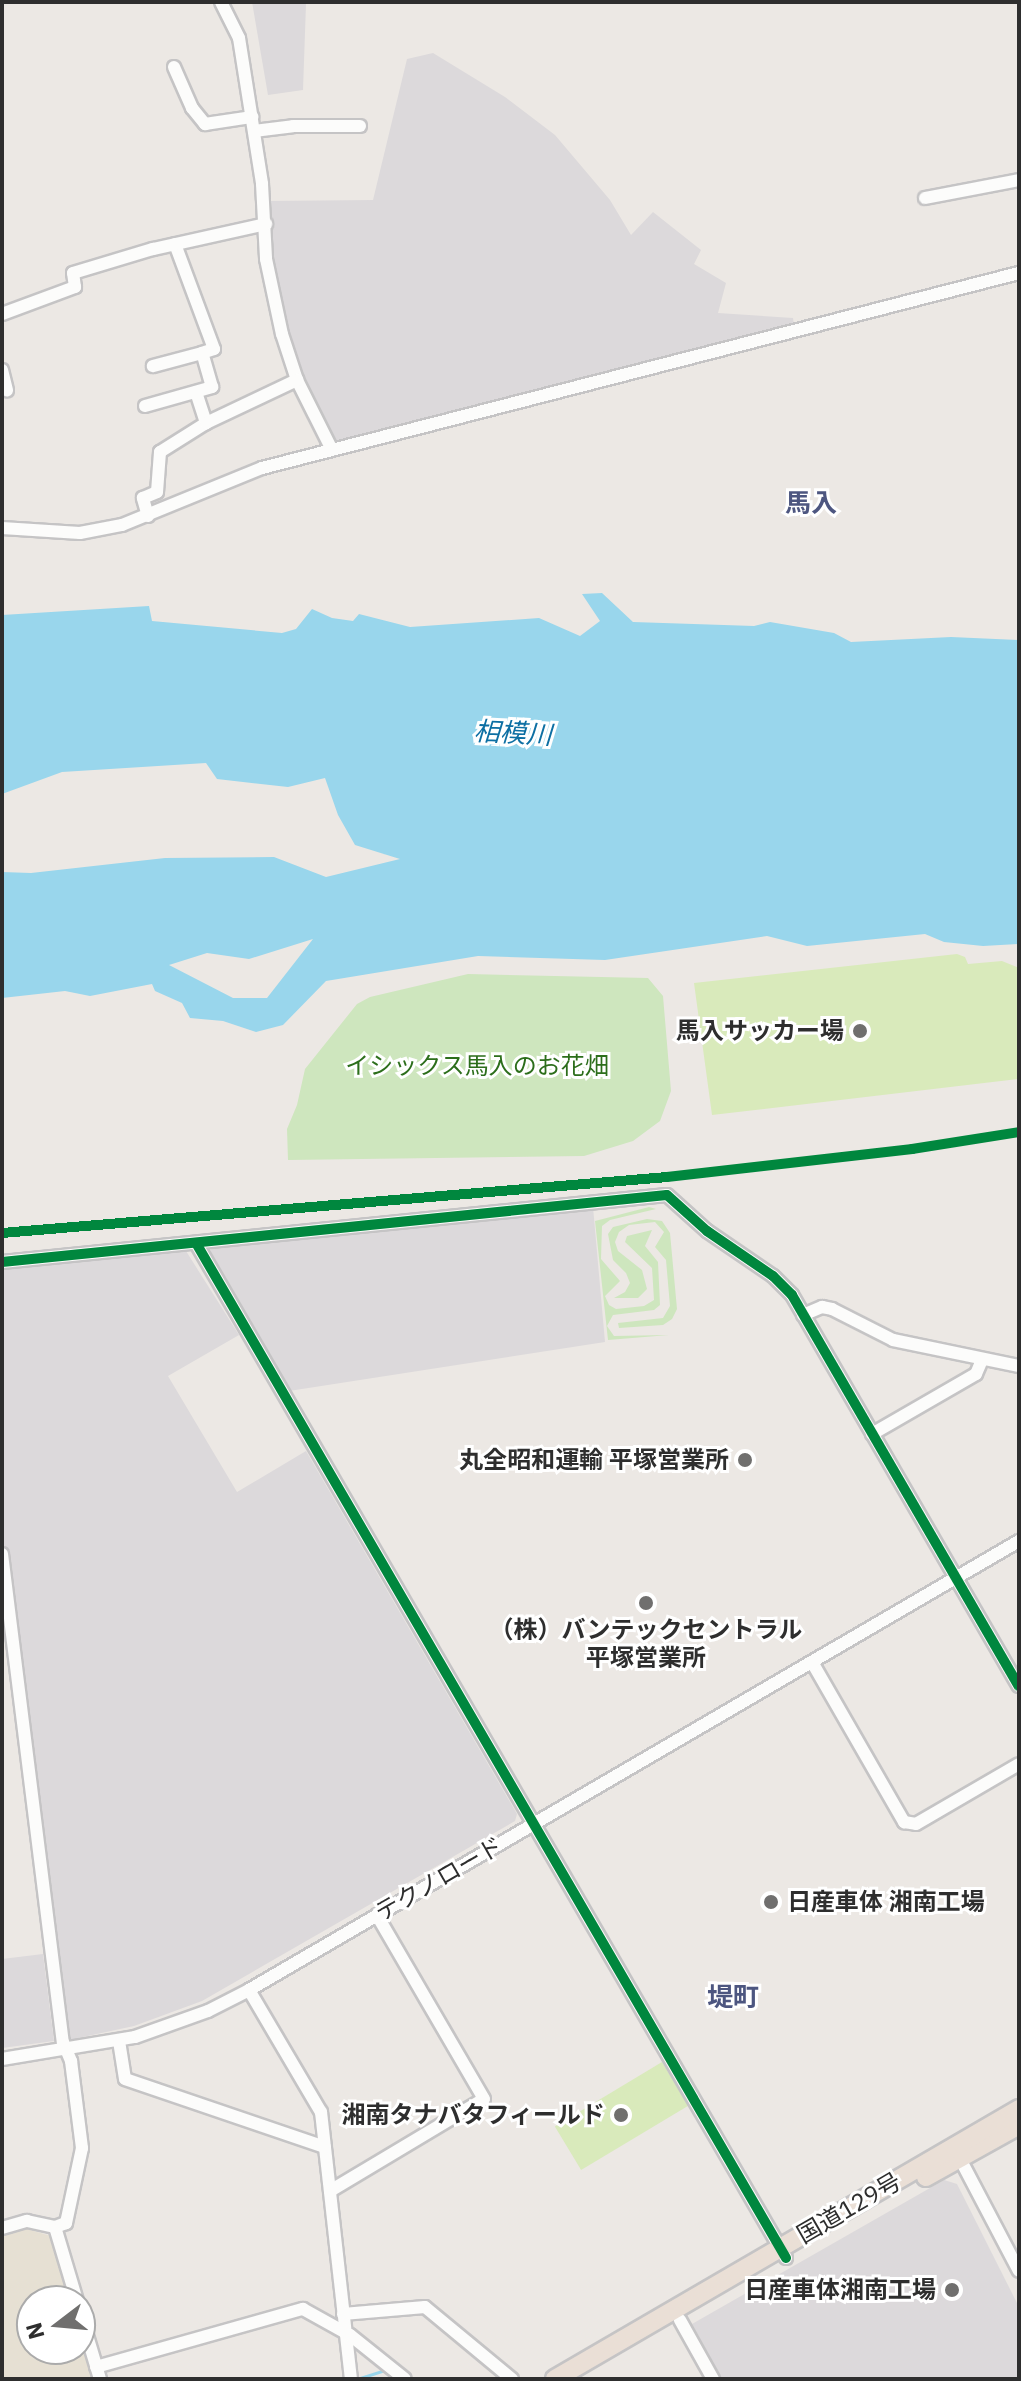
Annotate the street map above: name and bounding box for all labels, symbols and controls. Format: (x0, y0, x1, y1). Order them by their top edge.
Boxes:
district label: 馬入 (785, 487, 837, 519)
water label: 相模川 (473, 715, 553, 751)
place label: 馬入サッカー場 (676, 1017, 844, 1045)
marker: 馬入サッカー場 (851, 1022, 869, 1040)
park label: イシックス馬入のお花畑 (345, 1052, 609, 1080)
place label: 丸全昭和運輸 平塚営業所 (459, 1446, 729, 1474)
marker: 丸全昭和運輸 平塚営業所 (736, 1451, 754, 1469)
marker: （株）バンテックセントラル 平塚営業所 (637, 1594, 655, 1612)
place label: （株）バンテックセントラル 平塚営業所 (490, 1616, 802, 1672)
street label: テクノロード (369, 1831, 509, 1927)
place label: 日産車体 湘南工場 (787, 1888, 985, 1916)
marker: 日産車体 湘南工場 (762, 1893, 780, 1911)
district label: 堤町 (707, 1981, 759, 2013)
place label: 湘南タナバタフィールド (341, 2101, 605, 2129)
marker: 湘南タナバタフィールド (612, 2106, 630, 2124)
street label: 国道129号 (792, 2167, 906, 2249)
place label: 日産車体湘南工場 (744, 2276, 936, 2304)
marker: 日産車体湘南工場 (943, 2281, 961, 2299)
north arrow (16, 2285, 96, 2365)
text: N (18, 2320, 51, 2343)

